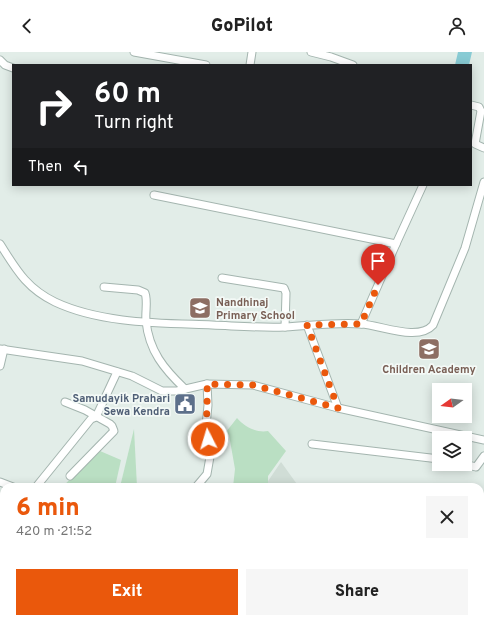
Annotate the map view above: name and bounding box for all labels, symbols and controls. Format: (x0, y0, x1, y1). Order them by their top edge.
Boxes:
icon: back (16, 15, 38, 37)
text: GoPilot (211, 15, 273, 38)
icon: person (446, 15, 468, 37)
text: 60 m (94, 77, 161, 113)
icon: right (28, 80, 80, 132)
text: Turn right (94, 112, 174, 135)
icon: left (70, 156, 92, 178)
text: Then (28, 158, 62, 177)
pin (361, 244, 395, 285)
icon: arrive (367, 250, 389, 272)
school or university icon: Nandhinaj Primary School (187, 295, 213, 321)
place label: Nandhinaj Primary School (216, 296, 295, 323)
school or university icon: Children Academy (416, 336, 442, 362)
place label: Children Academy (382, 363, 476, 377)
north arrow (432, 383, 472, 423)
map controls (432, 383, 472, 471)
public building icon: Samudayik Prahari Sewa Kendra (172, 391, 198, 417)
place label: Samudayik Prahari Sewa Kendra (72, 392, 170, 419)
position arrow (187, 418, 229, 460)
button: layers (432, 431, 472, 471)
text: 6 min (16, 494, 80, 524)
button: close (426, 496, 468, 538)
text: 420 m · 21:52 (16, 524, 92, 540)
button: Exit (16, 569, 238, 615)
button: Share (246, 569, 468, 615)

